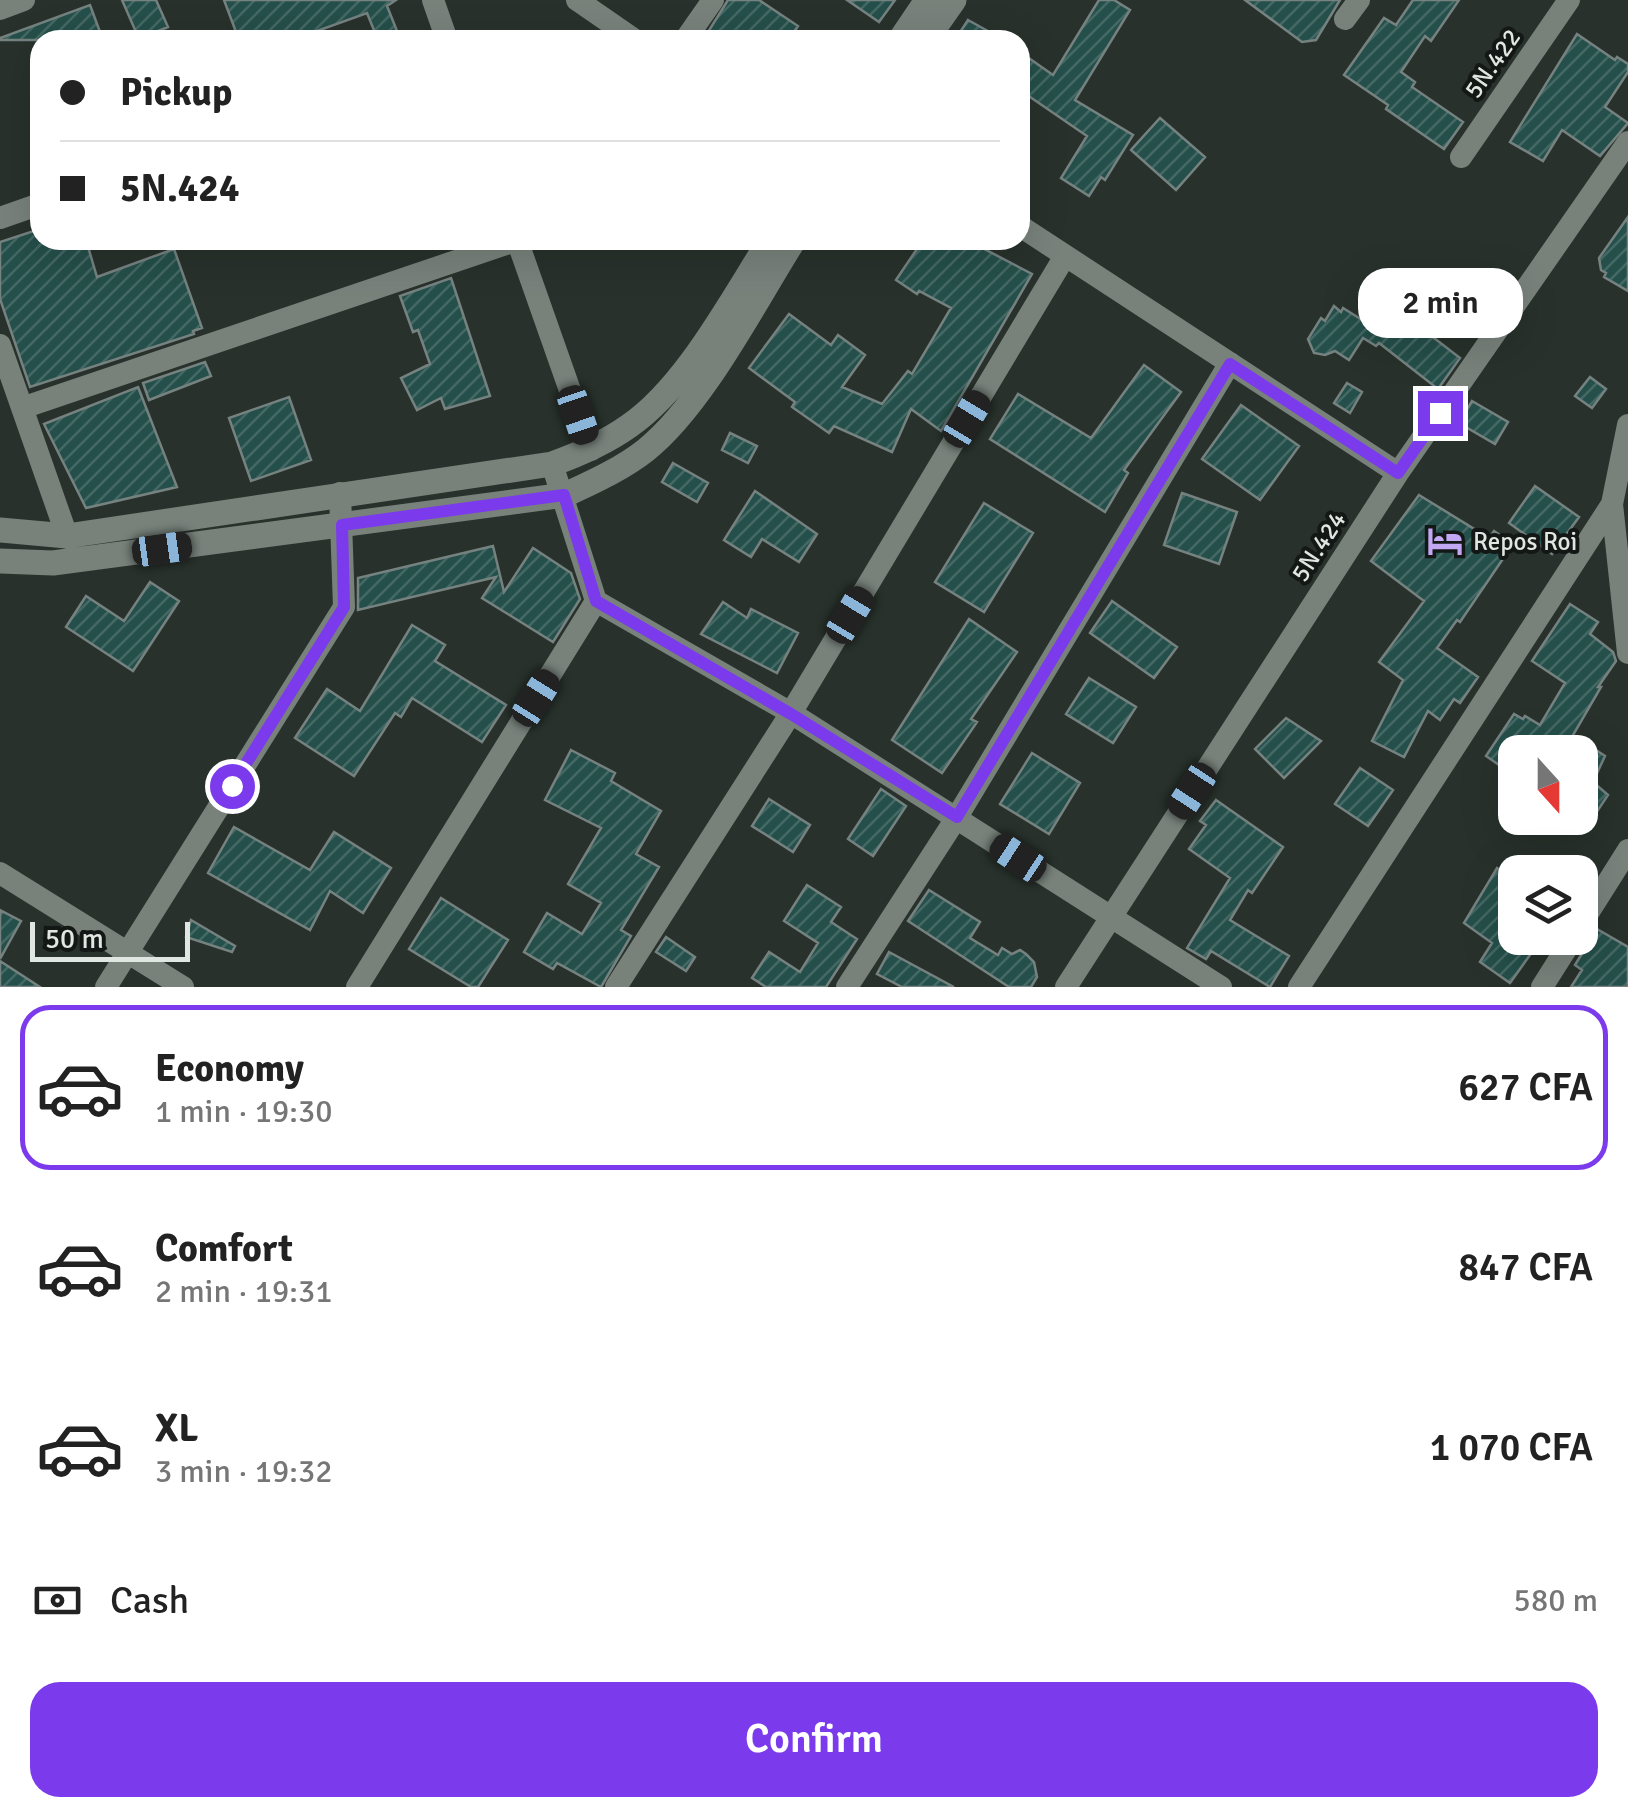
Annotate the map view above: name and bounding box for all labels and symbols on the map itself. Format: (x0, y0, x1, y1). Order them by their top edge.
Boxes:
street label: 5N.422 (1457, 23, 1527, 104)
callout: 2 min (1358, 268, 1522, 338)
car (554, 382, 602, 448)
car (939, 386, 995, 452)
route end (1418, 391, 1463, 436)
street label: 5N.424 (1284, 505, 1353, 587)
hotel icon: Repos Roi (1426, 522, 1464, 560)
place label: Repos Roi (1473, 526, 1577, 557)
car (130, 530, 194, 568)
car (822, 582, 878, 648)
car (507, 665, 565, 731)
north arrow (1498, 735, 1598, 835)
car (1163, 758, 1221, 824)
route start (210, 764, 255, 809)
car (985, 829, 1051, 887)
scale bar (30, 917, 190, 961)

